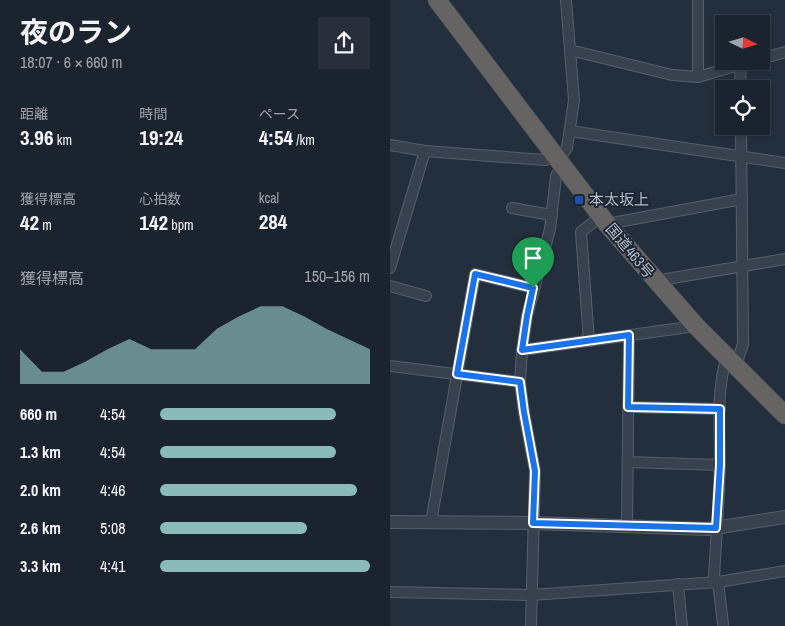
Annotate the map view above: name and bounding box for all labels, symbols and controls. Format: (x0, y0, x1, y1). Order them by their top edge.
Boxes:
text: 夜のラン (20, 13, 132, 51)
north arrow (715, 15, 770, 70)
map controls (715, 15, 770, 135)
button: share (318, 17, 370, 69)
text: 18:07 · 6 × 660 m (20, 51, 123, 73)
button: locate (715, 80, 770, 135)
text: 距離 (20, 105, 48, 123)
text: 時間 (139, 105, 167, 123)
text: ペース (259, 105, 300, 123)
text: 3.96 (20, 123, 54, 152)
text: 19:24 (139, 123, 183, 152)
text: 4:54 (259, 123, 293, 152)
text: km (54, 131, 72, 149)
text: /km (293, 131, 315, 149)
text: kcal (259, 189, 279, 207)
place label: 本太坂上 (589, 189, 649, 210)
text: 獲得標高 (20, 190, 76, 208)
text: 心拍数 (139, 190, 181, 208)
marker: 本太坂上 (573, 194, 585, 206)
text: 284 (259, 207, 287, 236)
text: 42 (20, 208, 39, 237)
text: 142 (139, 208, 168, 237)
text: m (39, 216, 52, 234)
text: bpm (168, 216, 194, 234)
street label: 国道463号 (601, 219, 659, 283)
pin (512, 237, 554, 288)
icon: arrive (519, 244, 547, 272)
text: 150–156 m (304, 265, 370, 287)
text: 獲得標高 (20, 267, 84, 289)
text: 660 m (20, 403, 57, 425)
text: 4:54 (100, 403, 126, 425)
text: 1.3 km (20, 441, 61, 463)
text: 4:54 (100, 441, 126, 463)
text: 2.0 km (20, 479, 61, 501)
text: 4:46 (100, 479, 126, 501)
text: 2.6 km (20, 517, 61, 539)
text: 5:08 (100, 517, 126, 539)
text: 3.3 km (20, 555, 61, 577)
text: 4:41 (100, 555, 126, 577)

